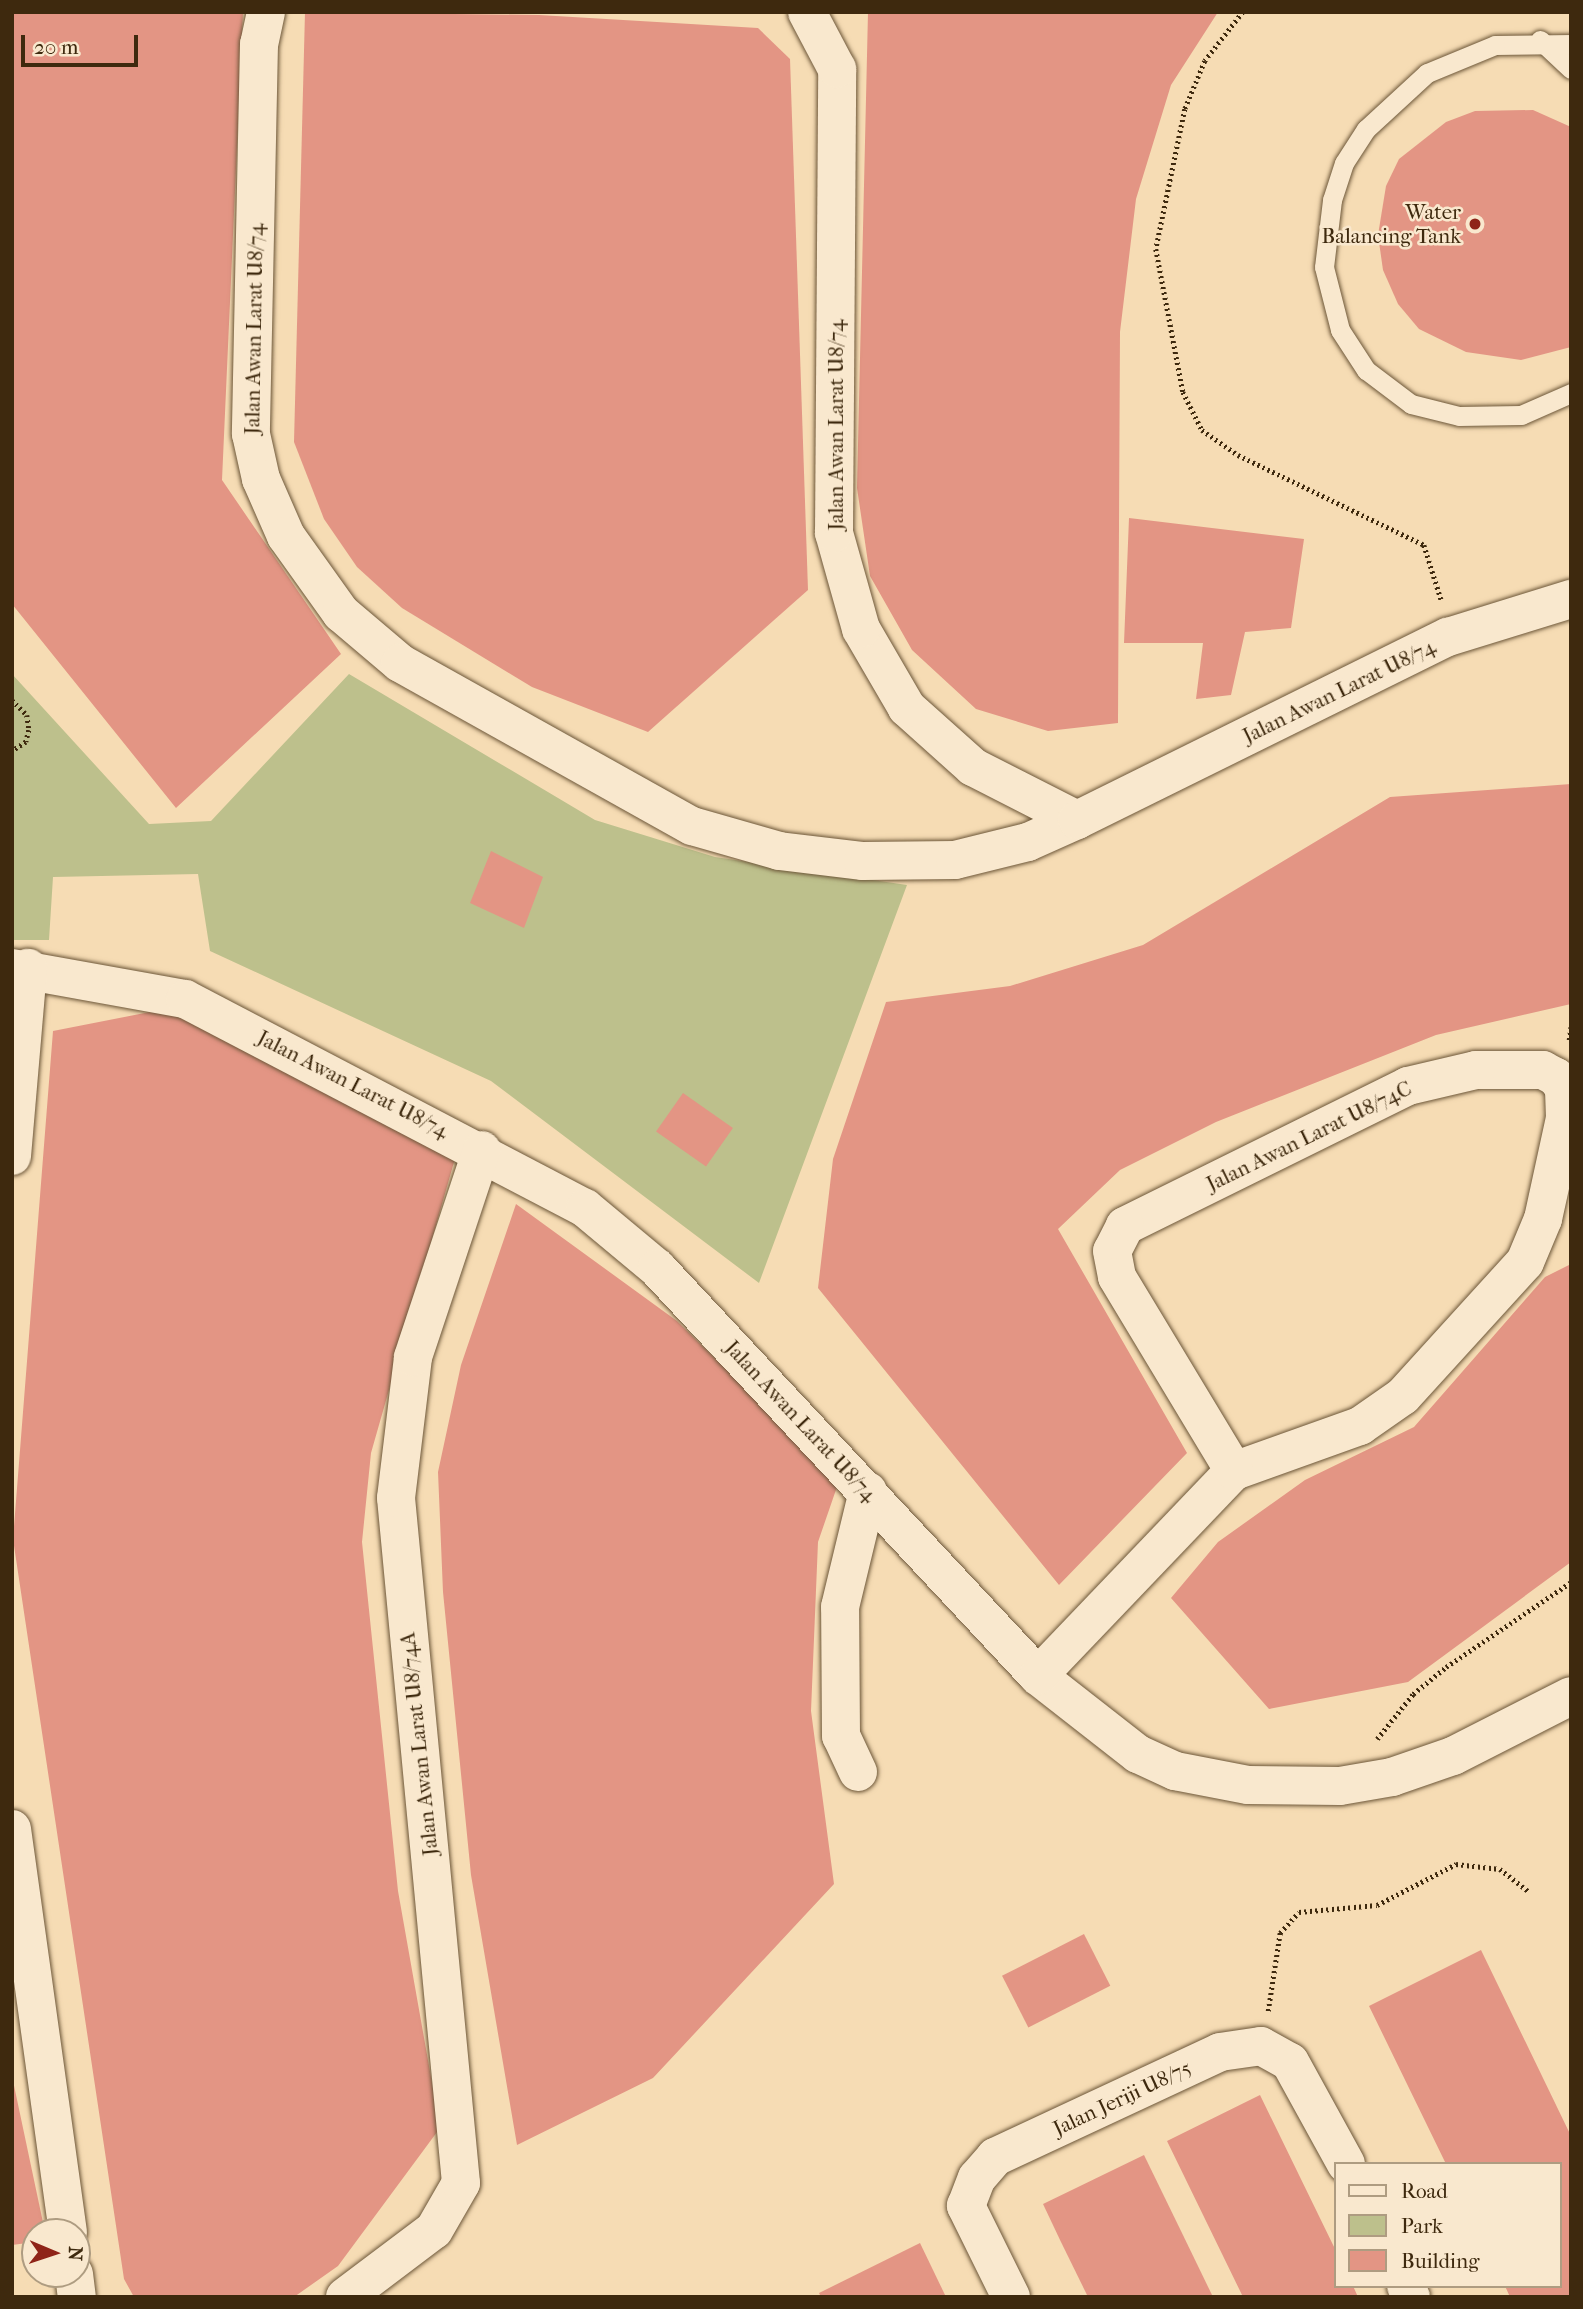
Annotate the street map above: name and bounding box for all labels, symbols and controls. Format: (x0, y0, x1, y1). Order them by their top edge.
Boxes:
scale bar (24, 21, 142, 65)
text: 20 m (34, 35, 78, 59)
place label: Water Balancing Tank (1322, 199, 1461, 249)
marker: Water Balancing Tank (1467, 216, 1483, 232)
street label: Jalan Awan Larat U8/74 (240, 223, 268, 435)
street label: Jalan Awan Larat U8/74 (823, 319, 849, 531)
street label: Jalan Awan Larat U8/74 (1239, 633, 1439, 749)
street label: Jalan Awan Larat U8/74 (253, 1025, 453, 1143)
street label: Jalan Awan Larat U8/74C (1202, 1075, 1416, 1197)
street label: Jalan Awan Larat U8/74 (720, 1335, 882, 1507)
street label: Jalan Awan Larat U8/74A (395, 1631, 443, 1857)
street label: Jalan Jeriji U8/75 (1049, 2055, 1195, 2141)
legend (1334, 2162, 1562, 2288)
text: Road (1401, 2179, 1448, 2203)
text: Park (1401, 2214, 1443, 2238)
north arrow (21, 2218, 91, 2288)
text: N (64, 2246, 86, 2261)
text: Building (1401, 2249, 1479, 2273)

